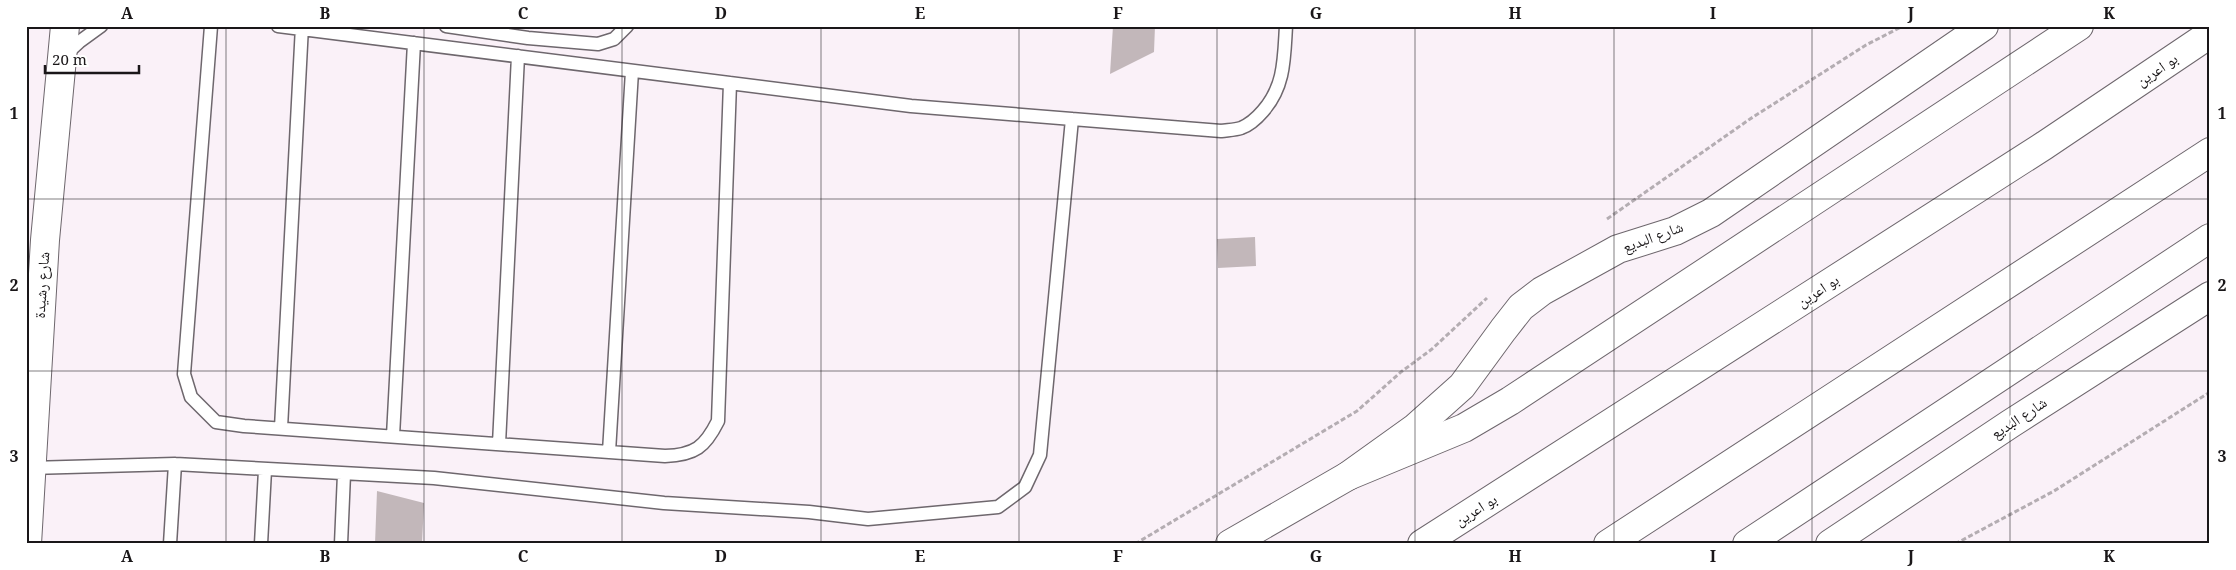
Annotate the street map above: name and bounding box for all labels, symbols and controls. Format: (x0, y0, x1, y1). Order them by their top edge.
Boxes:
text: A (121, 2, 134, 24)
text: B (320, 2, 331, 24)
text: C (518, 2, 529, 24)
text: D (715, 2, 727, 24)
text: E (915, 2, 925, 24)
text: F (1113, 2, 1123, 24)
text: G (1310, 2, 1322, 24)
text: H (1508, 2, 1522, 24)
text: I (1710, 2, 1716, 24)
text: J (1907, 2, 1915, 24)
text: K (2103, 2, 2115, 24)
scale bar (45, 42, 139, 74)
street label: بو اعرين (2132, 48, 2182, 91)
text: 20 m (52, 49, 87, 69)
text: 1 (9, 102, 19, 124)
text: 1 (2217, 102, 2227, 124)
street label: شارع البديع (1620, 216, 1686, 257)
street label: شارع رشيدة (29, 251, 54, 319)
street label: بو اعرين (1793, 269, 1843, 312)
text: 2 (9, 274, 19, 296)
text: 2 (2217, 274, 2227, 296)
street label: شارع البديع (1987, 392, 2051, 444)
text: 3 (9, 445, 19, 467)
text: 3 (2217, 445, 2227, 467)
street label: بو اعرين (1451, 488, 1501, 531)
text: A (121, 545, 134, 567)
text: B (320, 545, 331, 567)
text: C (518, 545, 529, 567)
text: D (715, 545, 727, 567)
text: E (915, 545, 925, 567)
text: F (1113, 545, 1123, 567)
text: G (1310, 545, 1322, 567)
text: H (1508, 545, 1522, 567)
text: I (1710, 545, 1716, 567)
text: J (1907, 545, 1915, 567)
text: K (2103, 545, 2115, 567)

